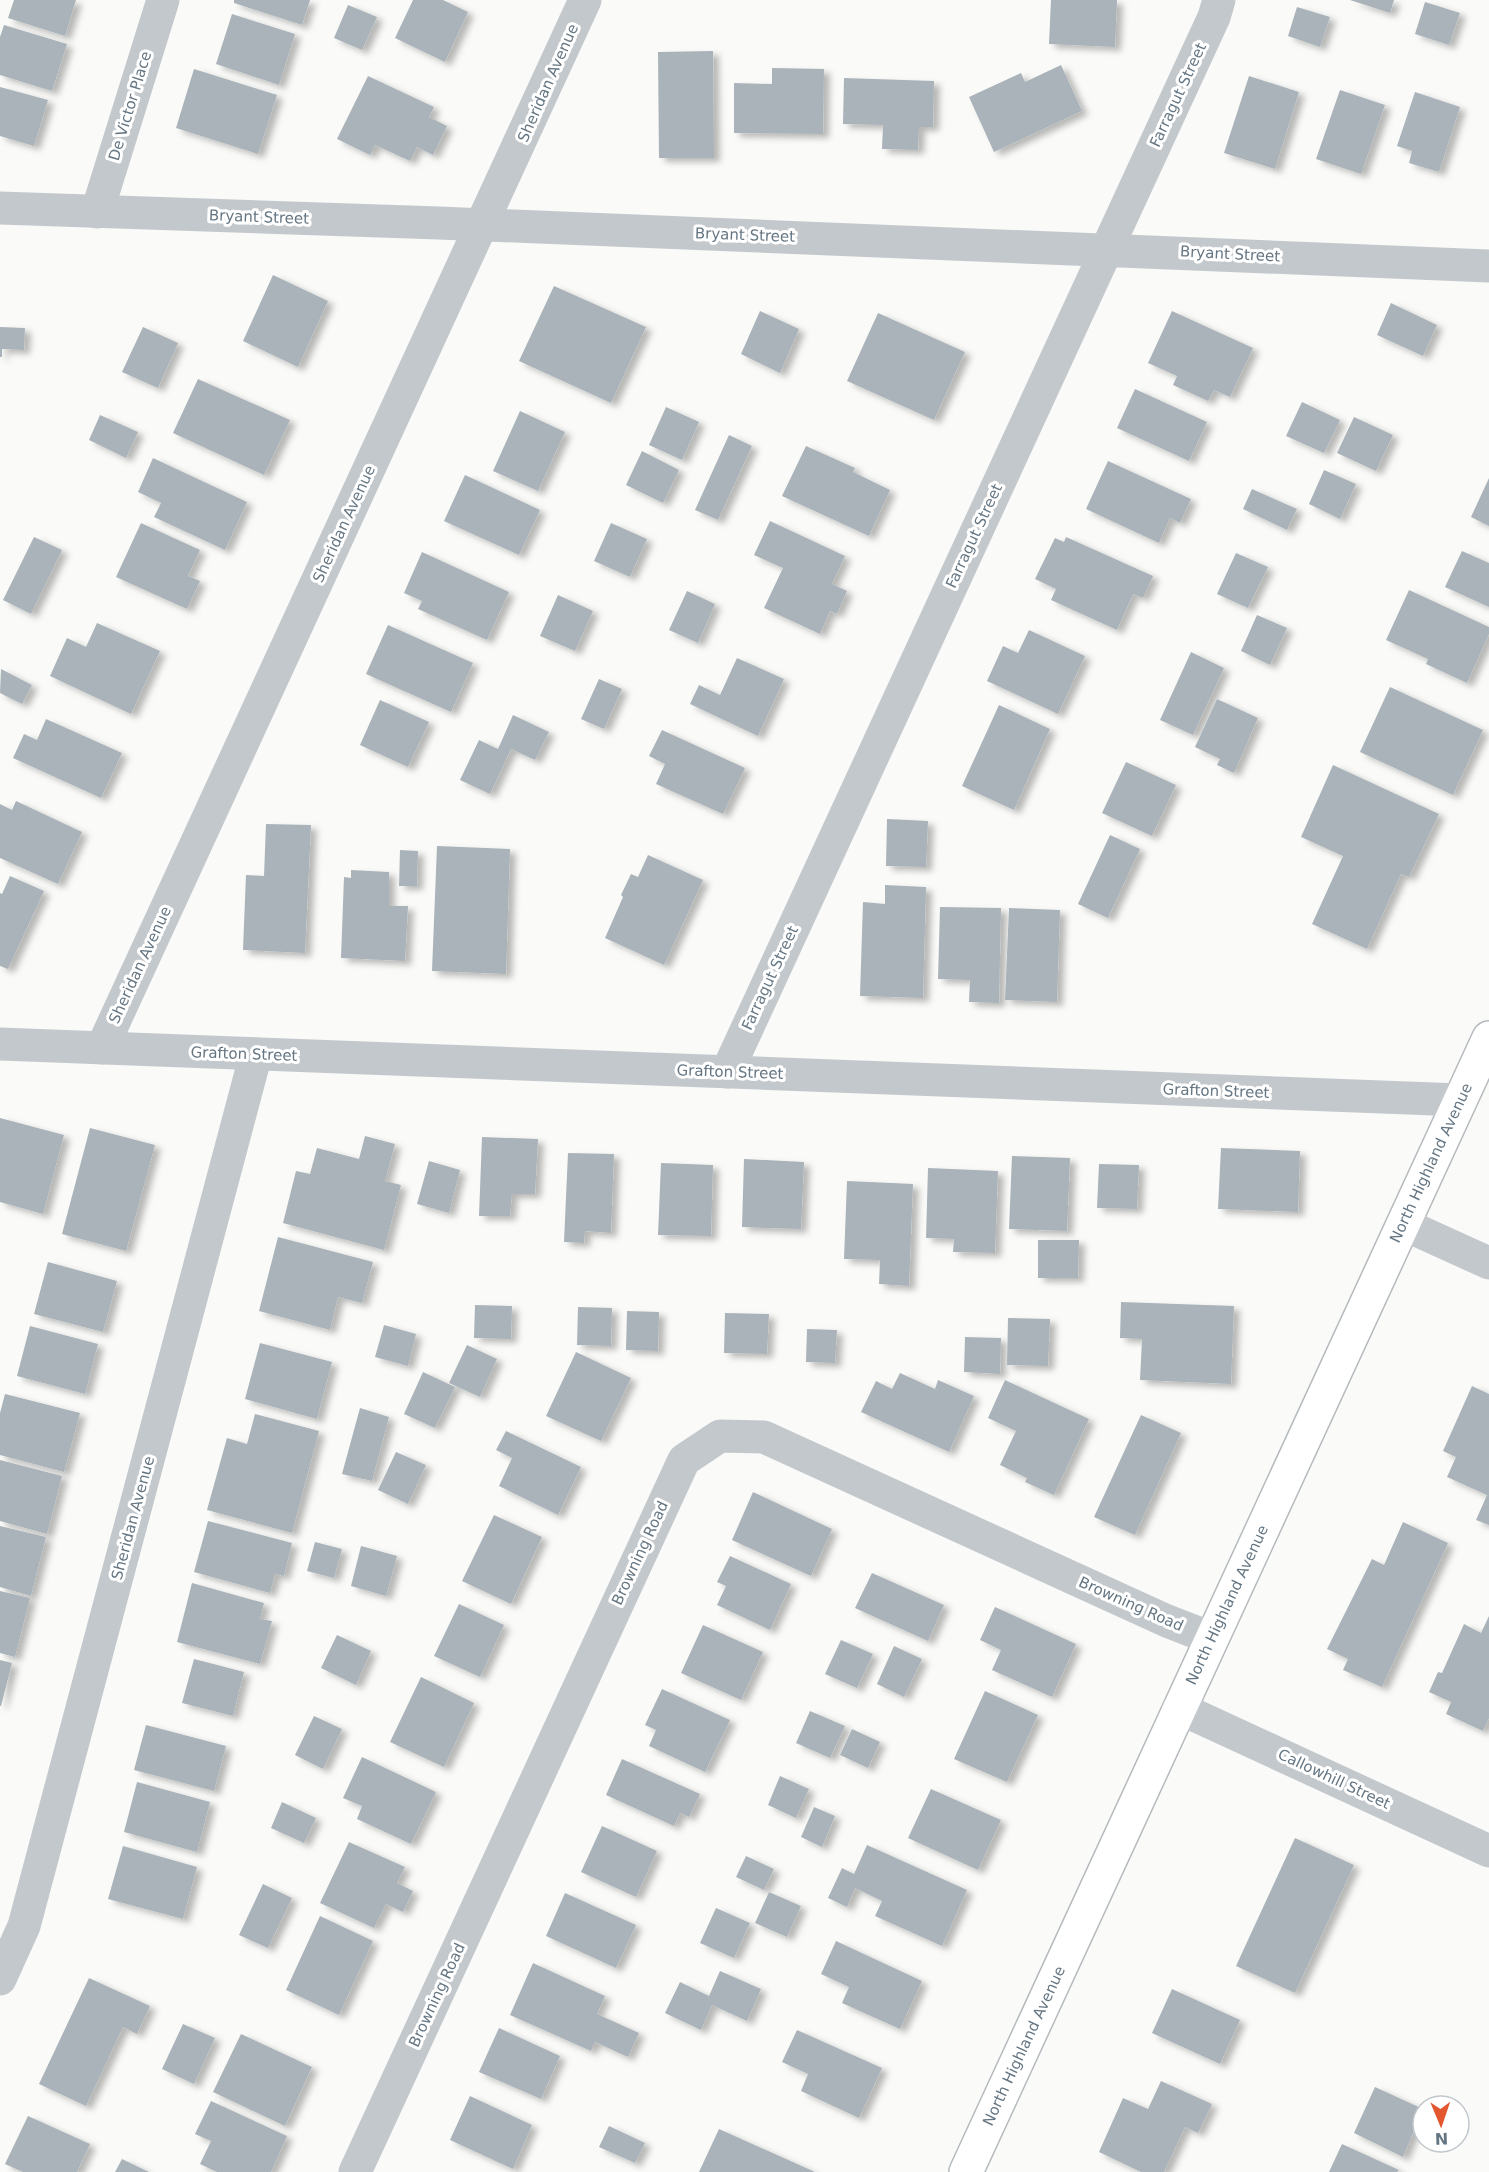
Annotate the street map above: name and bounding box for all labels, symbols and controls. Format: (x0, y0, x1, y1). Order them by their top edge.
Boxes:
street label: Sheridan Avenue (514, 21, 582, 145)
street label: Farragut Street (1146, 40, 1210, 150)
street label: De Victor Place (105, 49, 155, 163)
street label: Bryant Street (209, 206, 310, 228)
street label: Bryant Street (695, 224, 796, 246)
street label: Bryant Street (1179, 242, 1281, 266)
street label: Sheridan Avenue (309, 463, 379, 585)
street label: Farragut Street (942, 481, 1006, 591)
street label: Sheridan Avenue (105, 904, 175, 1026)
street label: Farragut Street (738, 923, 802, 1033)
street label: Grafton Street (190, 1043, 298, 1065)
street label: Grafton Street (676, 1061, 784, 1083)
street label: Grafton Street (1162, 1080, 1270, 1102)
street label: North Highland Avenue (1386, 1080, 1476, 1246)
street label: Sheridan Avenue (108, 1454, 158, 1582)
street label: Browning Road (608, 1498, 672, 1608)
street label: North Highland Avenue (1182, 1522, 1272, 1688)
street label: Browning Road (1076, 1573, 1186, 1635)
street label: Callowhill Street (1275, 1745, 1393, 1813)
street label: Browning Road (405, 1940, 469, 2050)
street label: North Highland Avenue (979, 1963, 1069, 2129)
north arrow (1411, 2094, 1471, 2154)
text: N (1434, 2129, 1449, 2148)

